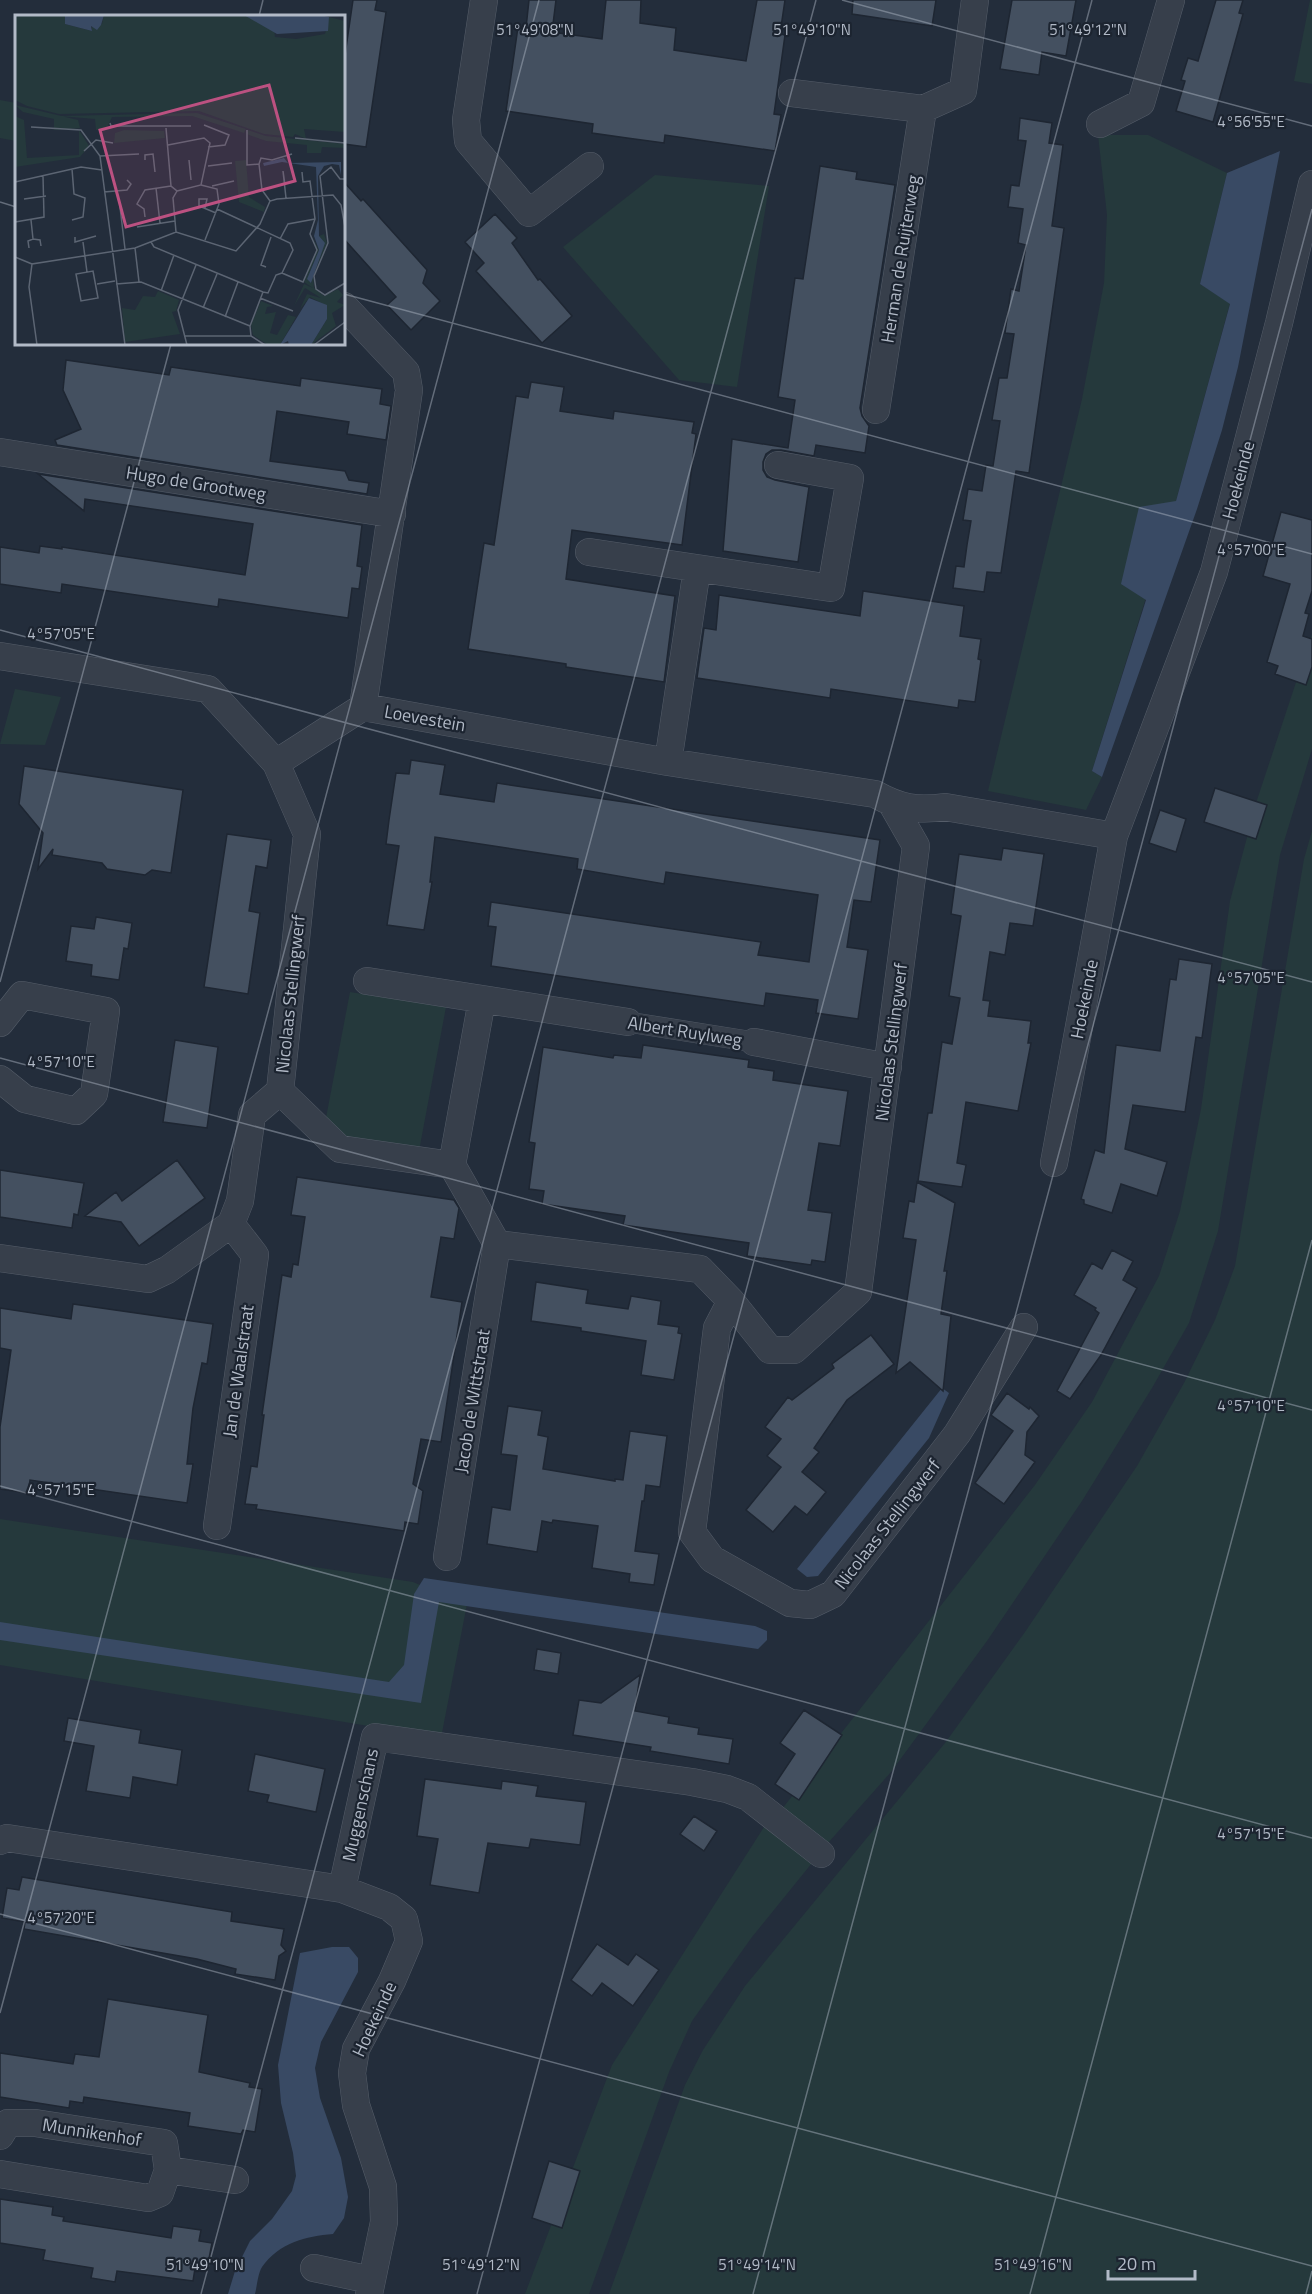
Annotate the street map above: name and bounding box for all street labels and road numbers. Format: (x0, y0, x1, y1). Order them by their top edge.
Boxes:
street label: Herman de Ruijterweg (873, 173, 927, 345)
street label: Hoekeinde (1215, 438, 1261, 522)
street label: Hugo de Grootweg (124, 459, 268, 507)
street label: Loevestein (382, 698, 468, 738)
street label: Nicolaas Stellingwerf (268, 914, 312, 1074)
street label: Hoekeinde (1063, 957, 1105, 1041)
street label: Nicolaas Stellingwerf (868, 961, 914, 1123)
street label: Albert Ruylweg (626, 1009, 744, 1053)
street label: Jan de Waalstraat (215, 1302, 261, 1439)
street label: Jacob de Wittstraat (447, 1326, 497, 1475)
street label: Nicolaas Stellingwerf (827, 1453, 947, 1595)
street label: Muggenschans (335, 1746, 385, 1864)
street label: Hoekeinde (345, 1977, 403, 2061)
street label: Munnikenhof (40, 2111, 144, 2153)

